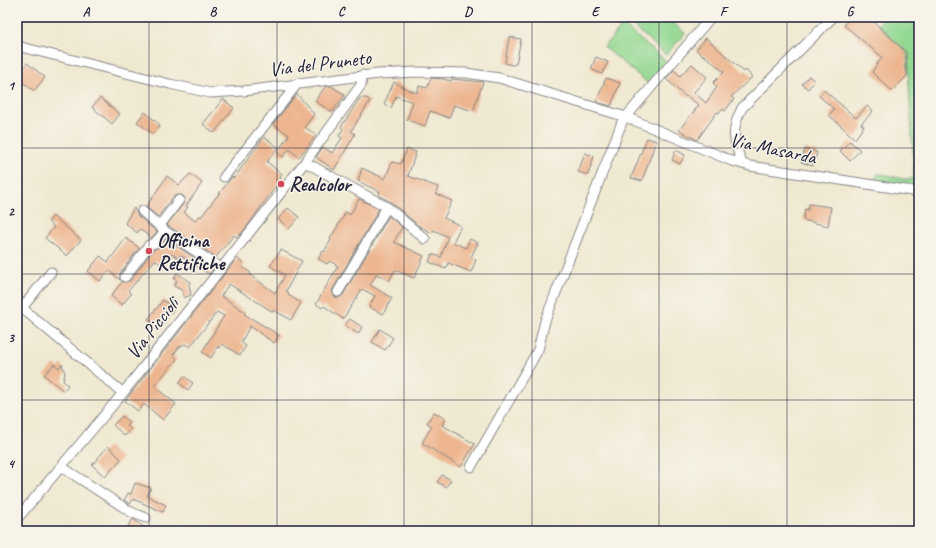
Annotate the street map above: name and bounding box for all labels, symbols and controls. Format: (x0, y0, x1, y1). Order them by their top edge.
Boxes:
text: A (83, 4, 91, 20)
text: B (210, 4, 218, 20)
text: C (338, 4, 346, 20)
text: D (464, 4, 473, 20)
text: E (592, 4, 601, 20)
text: F (720, 4, 729, 20)
text: G (847, 4, 855, 20)
street label: Via del Pruneto (268, 45, 373, 82)
text: 1 (8, 78, 16, 94)
street label: Via Masarda (727, 127, 820, 170)
place label: Realcolor (289, 172, 353, 197)
marker: Realcolor (276, 179, 286, 189)
text: 2 (8, 204, 15, 220)
place label: Officina Rettifiche (157, 228, 226, 276)
marker: Officina Rettifiche (144, 246, 154, 256)
street label: Via Piccioli (120, 291, 186, 364)
text: 3 (8, 330, 15, 346)
text: 4 (8, 456, 16, 472)

